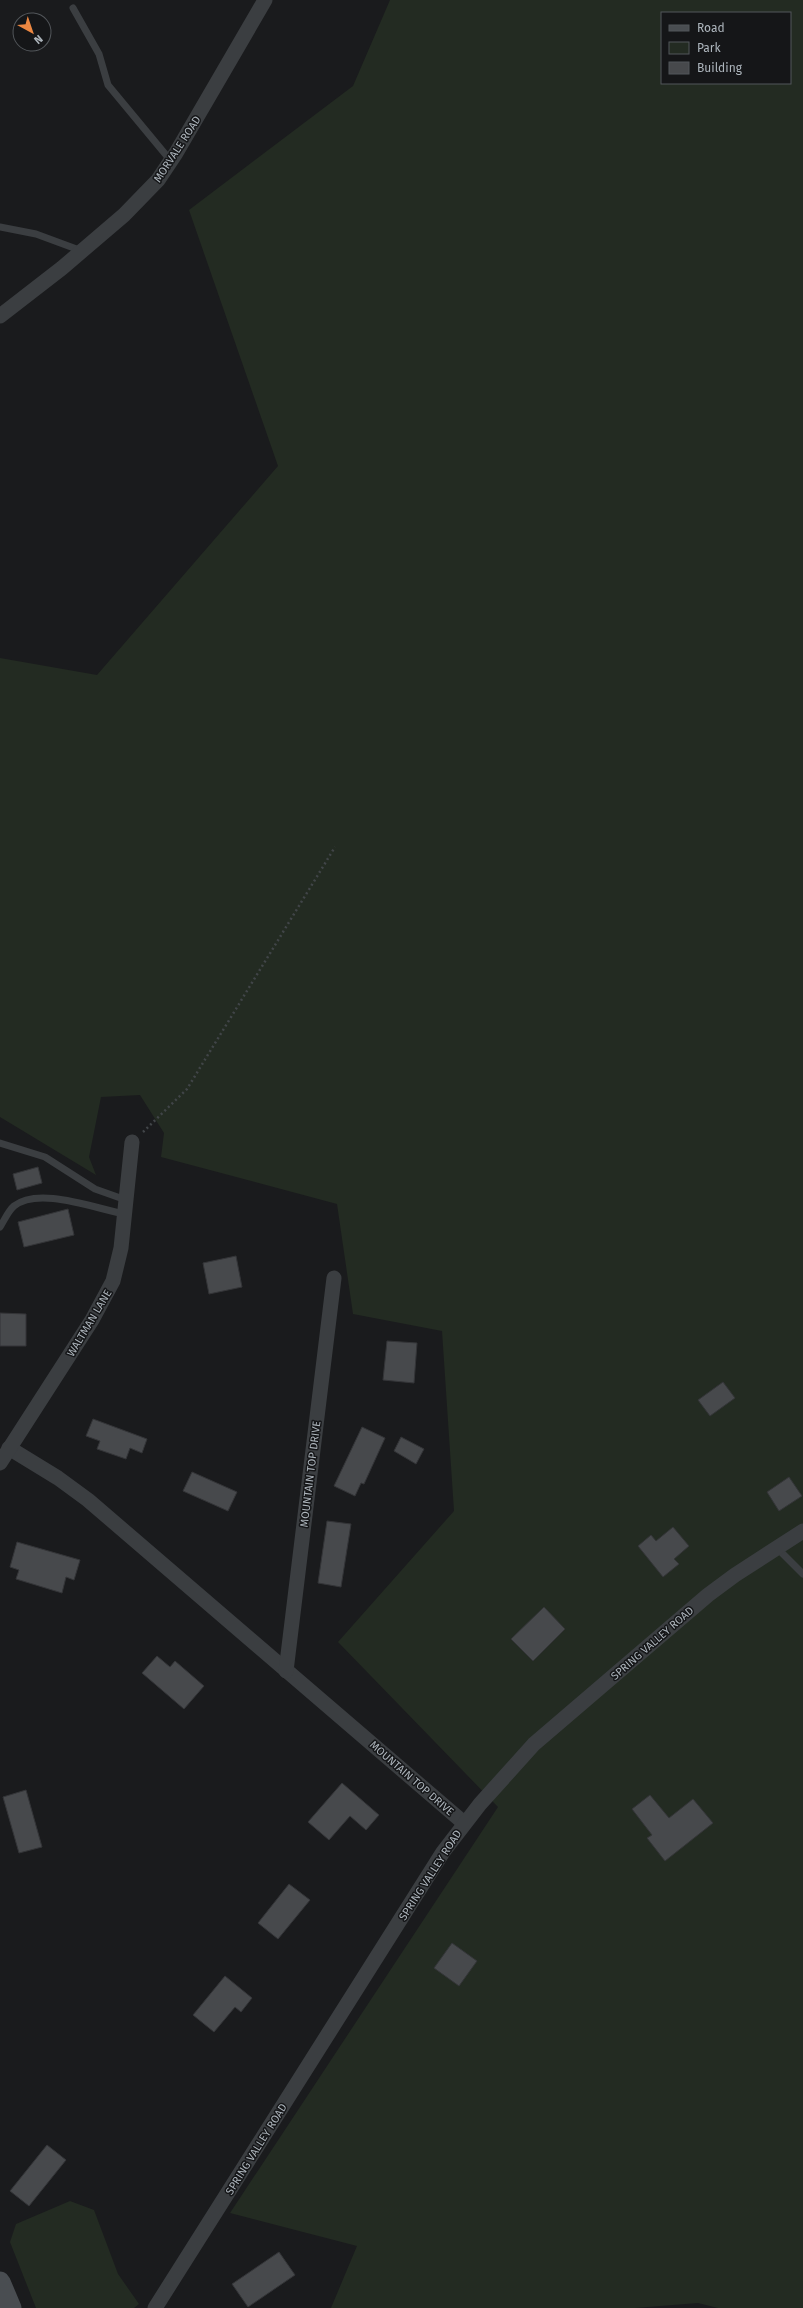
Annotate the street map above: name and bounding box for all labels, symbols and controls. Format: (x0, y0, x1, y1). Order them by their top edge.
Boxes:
north arrow (12, 12, 52, 52)
legend (661, 12, 791, 84)
text: Road (697, 21, 725, 35)
text: N (31, 32, 45, 47)
text: Park (697, 41, 721, 55)
text: Building (697, 61, 743, 75)
street label: MORVALE ROAD (151, 114, 204, 185)
street label: WALTMAN LANE (64, 1287, 115, 1359)
street label: MOUNTAIN TOP DRIVE (298, 1420, 323, 1528)
street label: SPRING VALLEY ROAD (608, 1604, 696, 1683)
street label: MOUNTAIN TOP DRIVE (367, 1738, 456, 1819)
street label: SPRING VALLEY ROAD (396, 1828, 464, 1923)
street label: SPRING VALLEY ROAD (223, 2101, 290, 2197)

